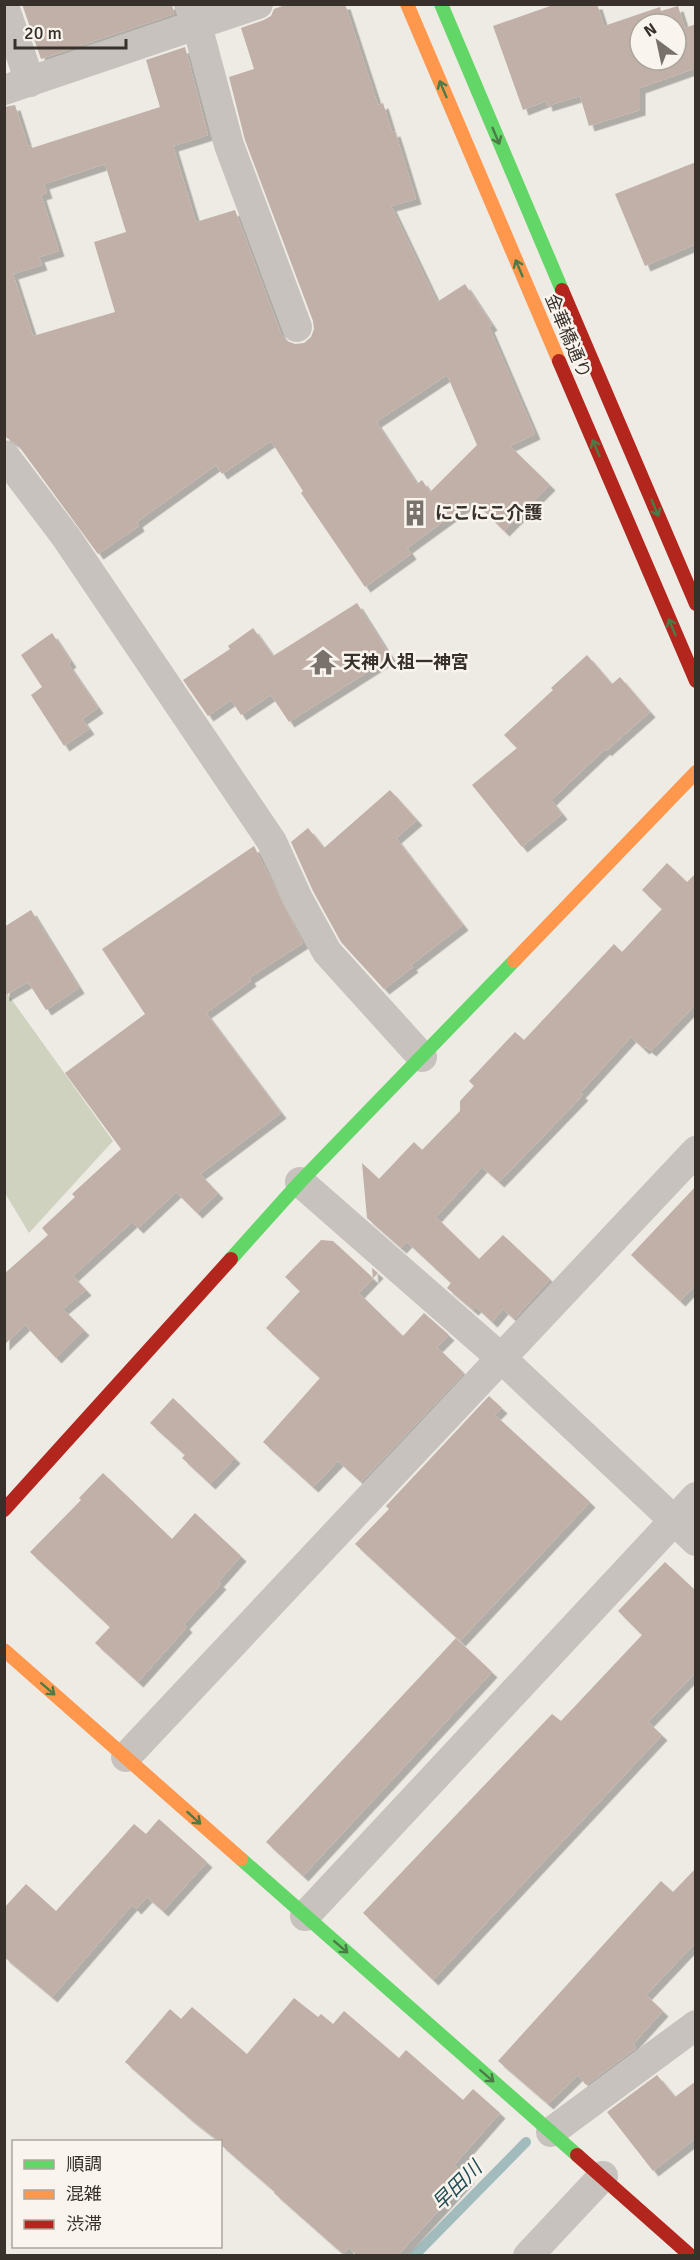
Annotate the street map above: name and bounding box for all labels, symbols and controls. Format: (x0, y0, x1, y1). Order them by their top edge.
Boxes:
scale bar (15, 12, 126, 50)
north arrow (628, 12, 688, 72)
text: N (640, 19, 660, 42)
text: 20 m (24, 22, 62, 44)
one-way arrow (437, 80, 448, 98)
one-way arrow (491, 126, 502, 144)
one-way arrow (513, 259, 524, 277)
street label: 金華橋通り (540, 290, 596, 382)
one-way arrow (590, 439, 601, 457)
building icon: にこにこ介護 (400, 498, 430, 528)
one-way arrow (650, 499, 661, 517)
place label: にこにこ介護 (435, 502, 542, 524)
one-way arrow (666, 619, 677, 637)
temple icon: 天神人祖一神宮 (308, 647, 338, 677)
place label: 天神人祖一神宮 (343, 651, 469, 673)
one-way arrow (40, 1682, 55, 1696)
one-way arrow (187, 1811, 202, 1825)
one-way arrow (333, 1940, 348, 1954)
one-way arrow (479, 2069, 494, 2083)
legend (12, 2140, 222, 2248)
text: 順調 (66, 2153, 102, 2175)
water label: 早田川 (427, 2155, 488, 2216)
text: 混雑 (66, 2183, 102, 2205)
text: 渋滞 (66, 2213, 102, 2235)

